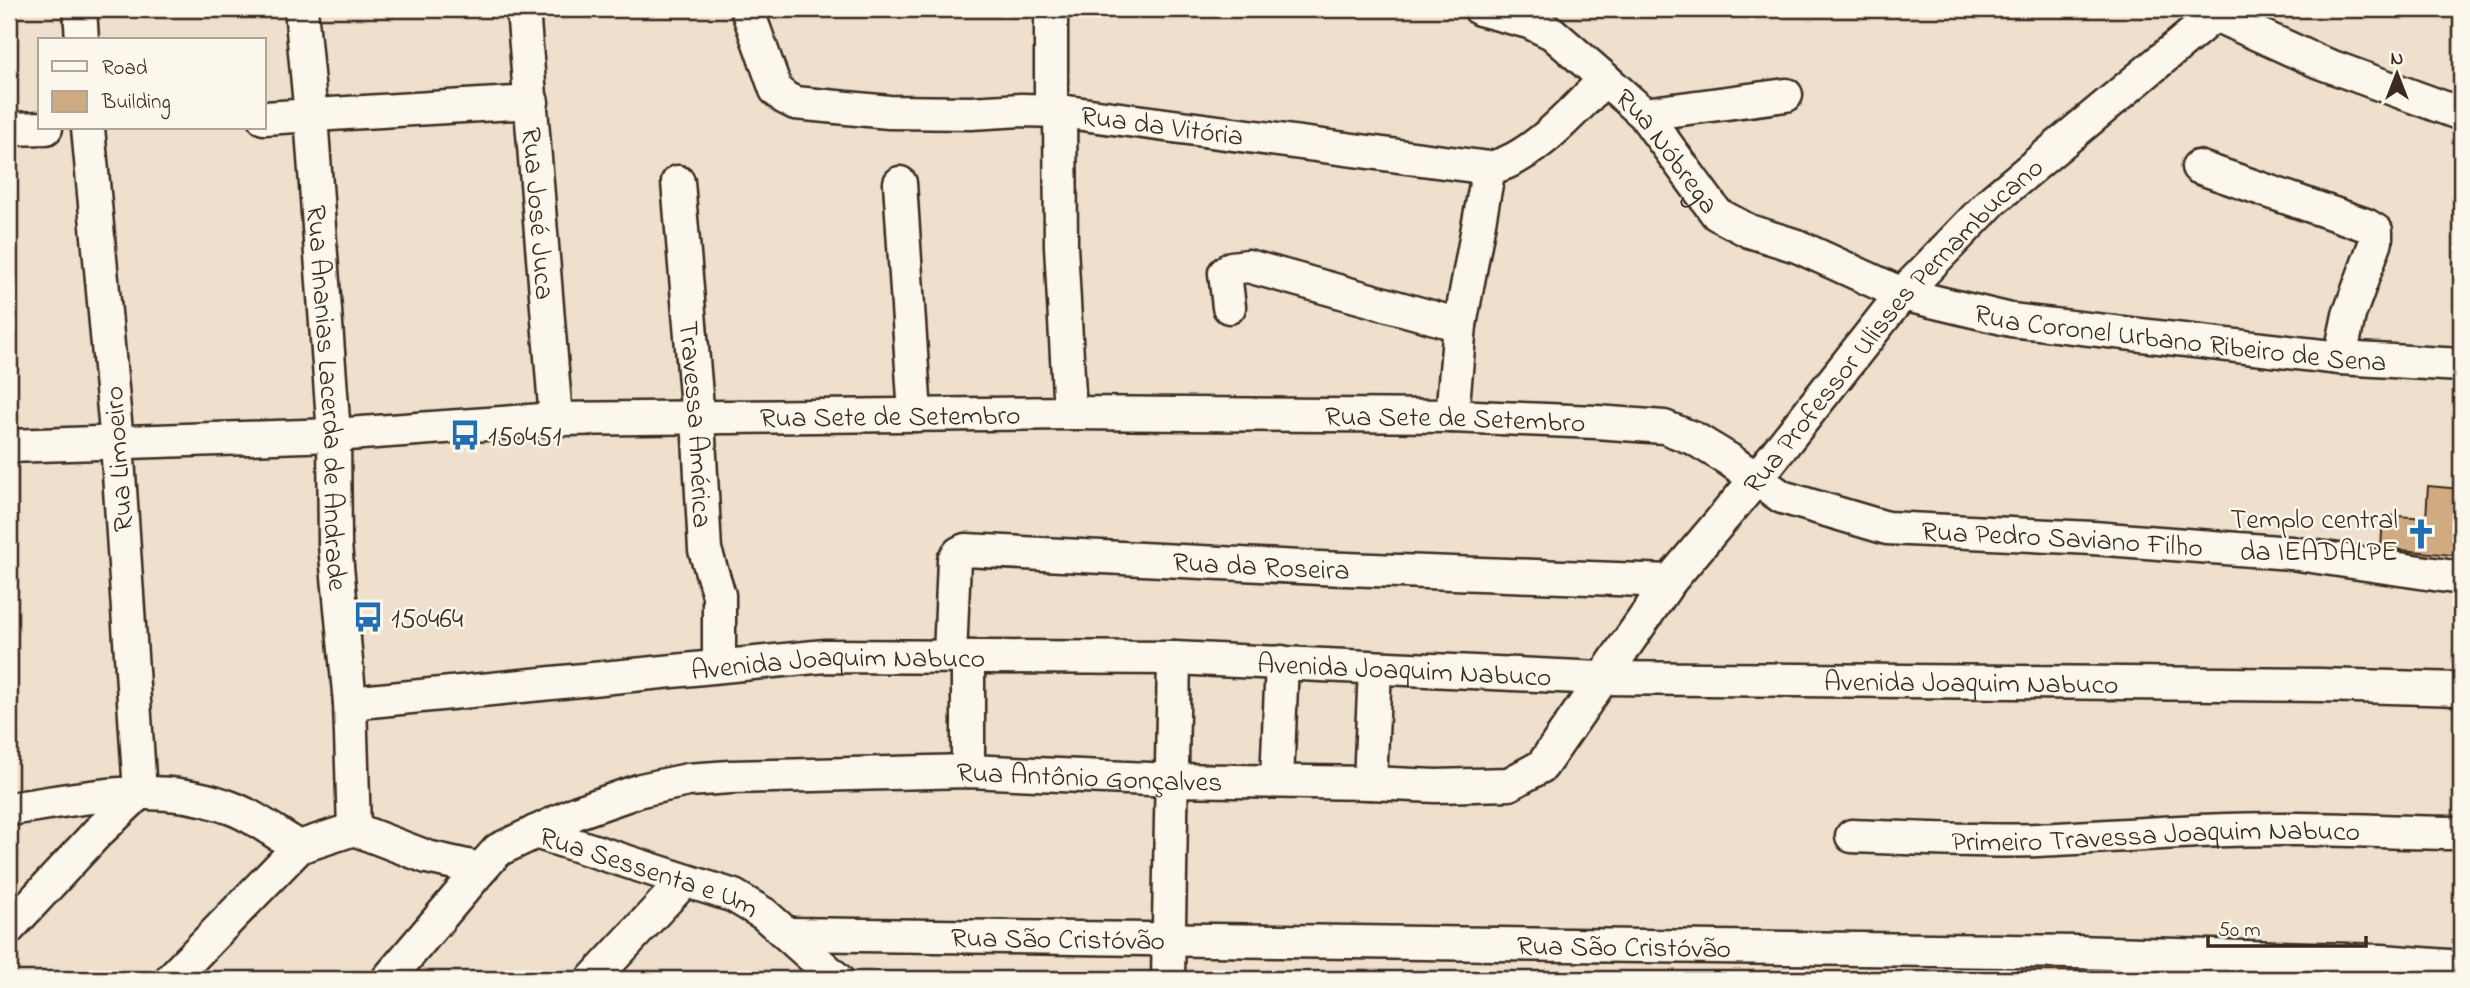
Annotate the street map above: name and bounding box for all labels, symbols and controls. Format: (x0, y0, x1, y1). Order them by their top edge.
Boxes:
legend (38, 38, 266, 130)
north arrow (2362, 38, 2432, 108)
text: N (2391, 46, 2404, 73)
text: Road (102, 54, 148, 84)
street label: Rua Nóbrega (1604, 80, 1727, 224)
text: Building (101, 88, 171, 120)
street label: Rua da Vitória (1078, 97, 1246, 159)
street label: Rua José Juca (509, 126, 563, 301)
street label: Rua Professor Ulisses Pernambucano (1735, 149, 2054, 504)
street label: Rua Ananias Lacerda de Andrade (293, 204, 356, 593)
street label: Rua Coronel Urbano Ribeiro de Sena (1970, 295, 2387, 385)
street label: Travessa América (666, 319, 721, 529)
street label: Rua Limoeiro (95, 384, 146, 533)
street label: Rua Sete de Setembro (760, 397, 1021, 441)
street label: Rua Sete de Setembro (1325, 398, 1586, 446)
bus stop icon: 150451 (448, 418, 482, 452)
place label: 150451 (488, 418, 562, 459)
place label: Templo central da IEADALPE (2230, 501, 2398, 574)
street label: Rua Pedro Saviano Filho (1920, 513, 2204, 570)
church icon: Templo central da IEADALPE (2404, 517, 2438, 551)
street label: Rua da Roseira (1172, 544, 1350, 593)
bus stop icon: 150464 (351, 600, 385, 634)
place label: 150464 (391, 600, 464, 641)
street label: Avenida Joaquim Nabuco (689, 638, 985, 693)
street label: Avenida Joaquim Nabuco (1256, 645, 1552, 700)
street label: Avenida Joaquim Nabuco (1824, 663, 2119, 707)
street label: Rua Antônio Gonçalves (956, 754, 1223, 805)
street label: Primeiro Travessa Joaquim Nabuco (1951, 812, 2361, 865)
street label: Rua Sessenta e Um (534, 818, 766, 930)
scale bar (2208, 904, 2365, 948)
text: 50 m (2218, 916, 2261, 946)
street label: Rua São Cristóvão (951, 919, 1165, 963)
street label: Rua São Cristóvão (1516, 927, 1731, 971)

